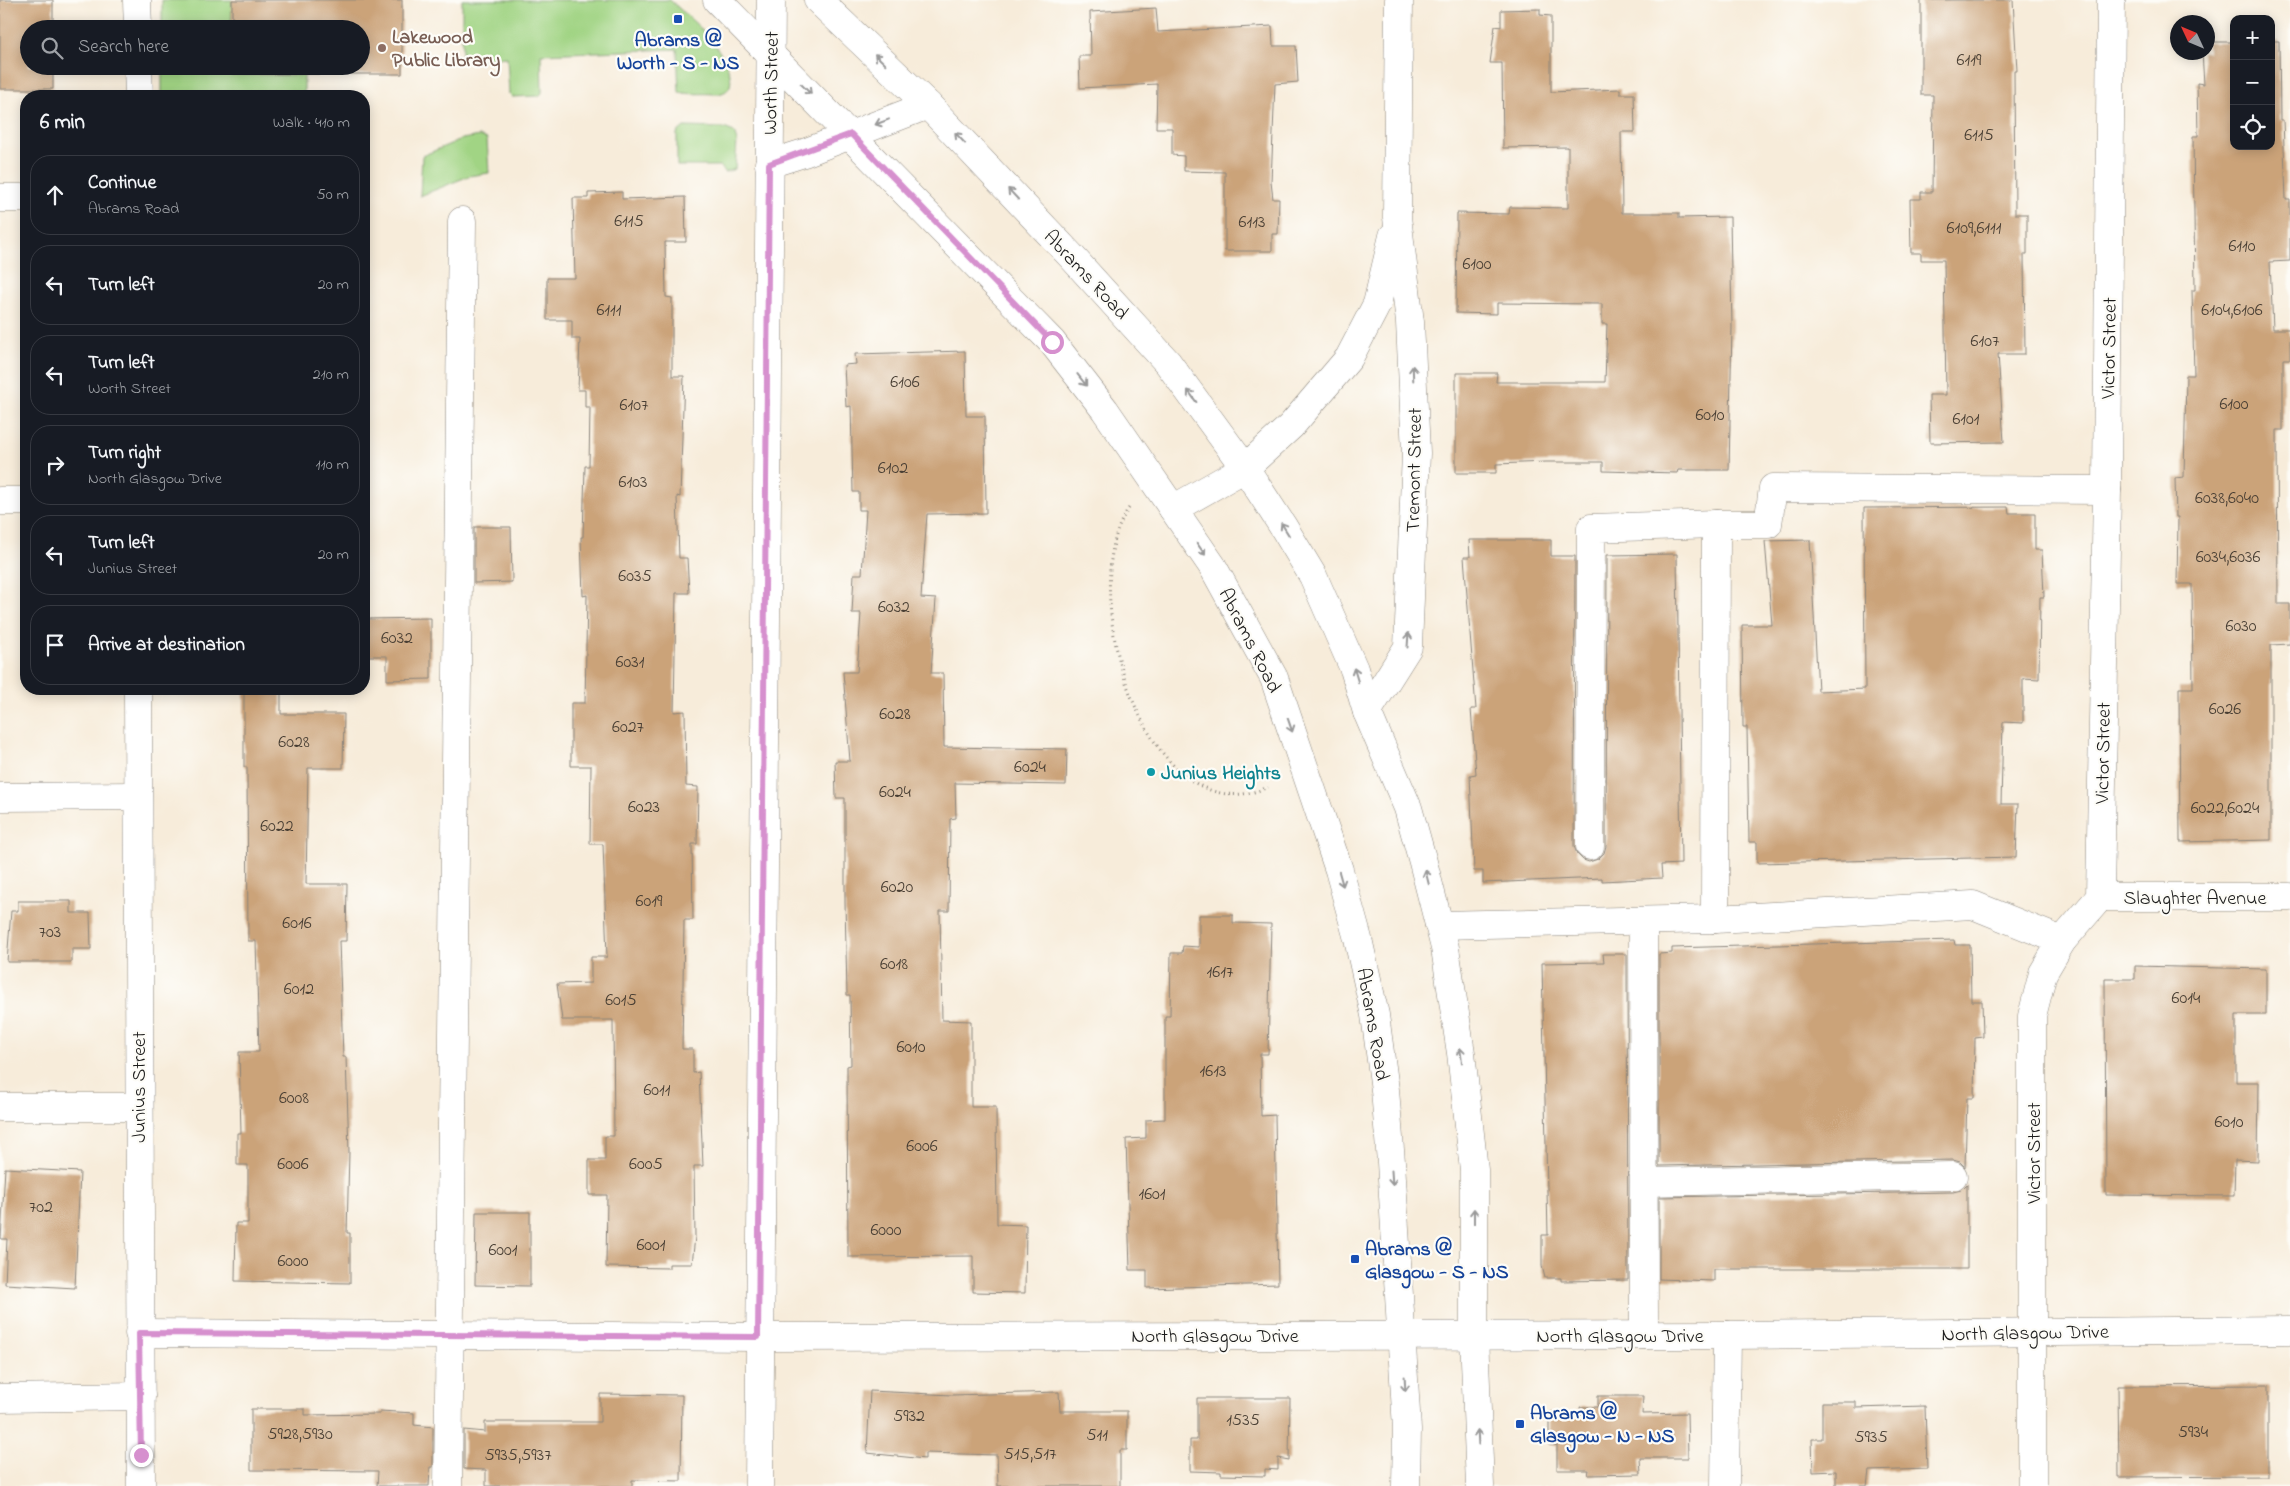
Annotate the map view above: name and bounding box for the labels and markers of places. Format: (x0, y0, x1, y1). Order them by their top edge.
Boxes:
marker: Abrams @ Worth - S - NS (672, 13, 684, 25)
place label: Lakewood Public Library (392, 24, 500, 77)
place label: Abrams @ Worth - S - NS (617, 27, 739, 79)
marker: Lakewood Public Library (376, 42, 388, 54)
place label: Junius Heights (1161, 760, 1281, 790)
marker: Junius Heights (1145, 766, 1157, 778)
place label: Abrams @ Glasgow - S - NS (1365, 1236, 1509, 1289)
marker: Abrams @ Glasgow - S - NS (1349, 1253, 1361, 1265)
place label: Abrams @ Glasgow - N - NS (1530, 1400, 1674, 1453)
marker: Abrams @ Glasgow - N - NS (1514, 1418, 1526, 1430)

